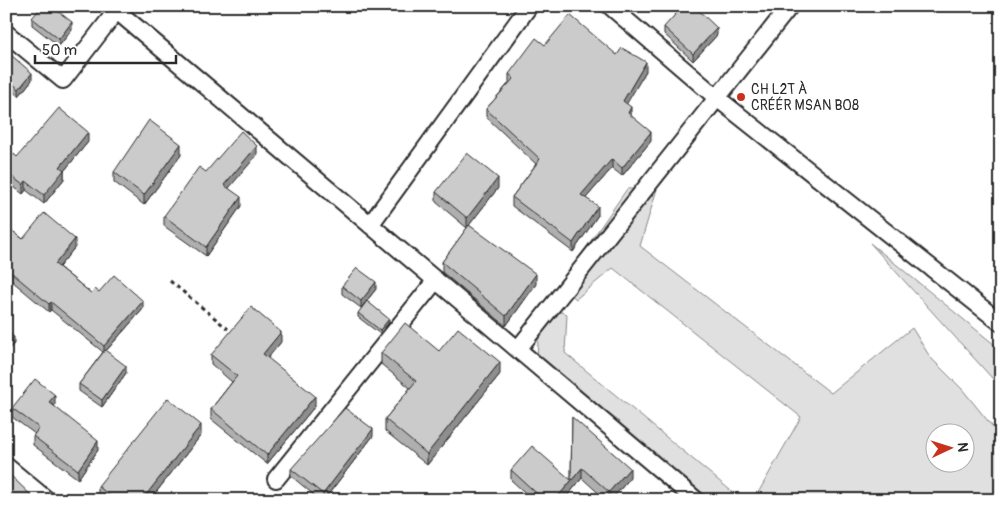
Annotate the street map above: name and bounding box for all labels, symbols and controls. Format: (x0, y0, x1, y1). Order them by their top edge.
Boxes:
scale bar (35, 32, 176, 64)
text: 50 m (42, 41, 77, 60)
place label: CH L2T À CRÉÉR MSAN B08 (751, 80, 859, 114)
marker: CH L2T À CRÉÉR MSAN B08 (735, 91, 747, 103)
north arrow (924, 424, 974, 474)
text: N (954, 442, 971, 452)

